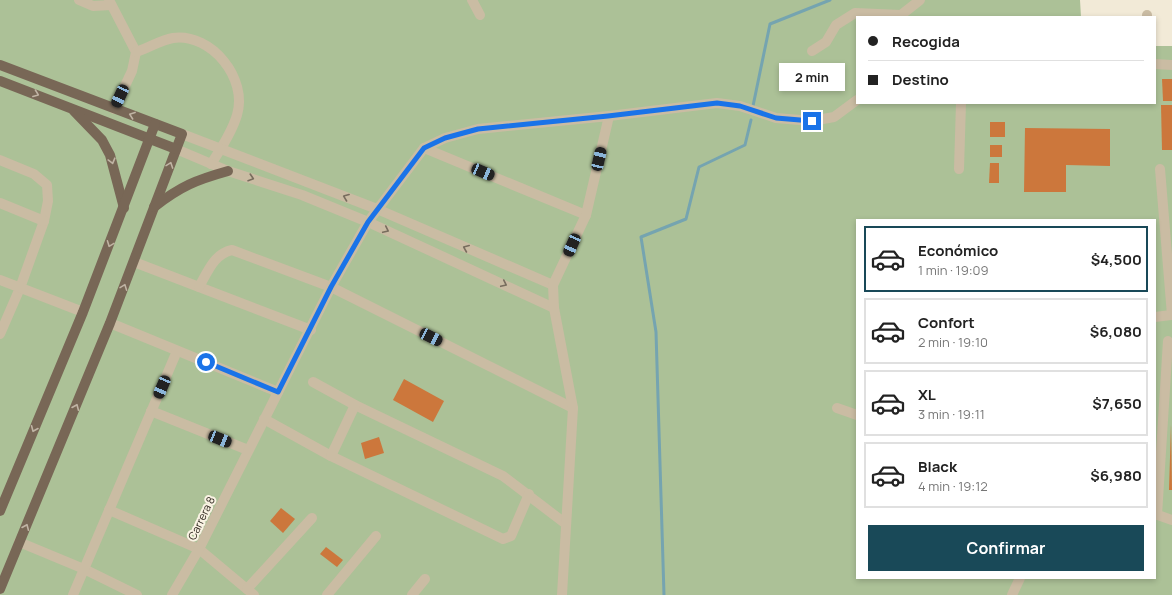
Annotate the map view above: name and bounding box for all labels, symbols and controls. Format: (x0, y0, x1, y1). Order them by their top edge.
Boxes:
text: Recogida (892, 31, 960, 52)
callout: 2 min (779, 63, 845, 91)
text: 2 min (795, 68, 829, 86)
text: Destino (892, 69, 949, 90)
car (109, 83, 131, 109)
one-way arrow (32, 90, 39, 98)
one-way arrow (129, 112, 136, 120)
route end (803, 112, 821, 130)
car (590, 146, 608, 172)
one-way arrow (107, 158, 115, 164)
one-way arrow (165, 161, 174, 168)
car (470, 162, 496, 182)
one-way arrow (248, 174, 255, 182)
one-way arrow (343, 194, 350, 202)
one-way arrow (381, 225, 389, 233)
car (562, 232, 582, 258)
text: Económico (918, 240, 998, 261)
one-way arrow (107, 241, 115, 248)
icon: car (870, 241, 906, 277)
one-way arrow (463, 244, 470, 252)
text: $4,500 (1091, 249, 1142, 270)
text: 1 min · 19:09 (918, 261, 989, 279)
one-way arrow (500, 280, 507, 288)
one-way arrow (120, 283, 128, 290)
text: Confort (918, 312, 975, 333)
icon: car (870, 313, 906, 349)
text: $6,080 (1090, 321, 1142, 342)
car (418, 326, 444, 348)
text: 2 min · 19:10 (918, 333, 988, 351)
route start (197, 353, 215, 371)
car (152, 374, 172, 400)
text: XL (918, 384, 936, 405)
icon: car (870, 385, 906, 421)
text: $7,650 (1092, 393, 1142, 414)
one-way arrow (71, 404, 79, 411)
text: 3 min · 19:11 (918, 405, 985, 423)
one-way arrow (31, 426, 39, 433)
car (207, 429, 233, 449)
text: Black (918, 456, 957, 477)
icon: car (870, 457, 906, 493)
text: $6,980 (1090, 465, 1142, 486)
text: 4 min · 19:12 (918, 477, 988, 495)
street label: Carrera 8 (184, 494, 218, 542)
one-way arrow (21, 524, 29, 531)
button: Confirmar (868, 525, 1144, 571)

